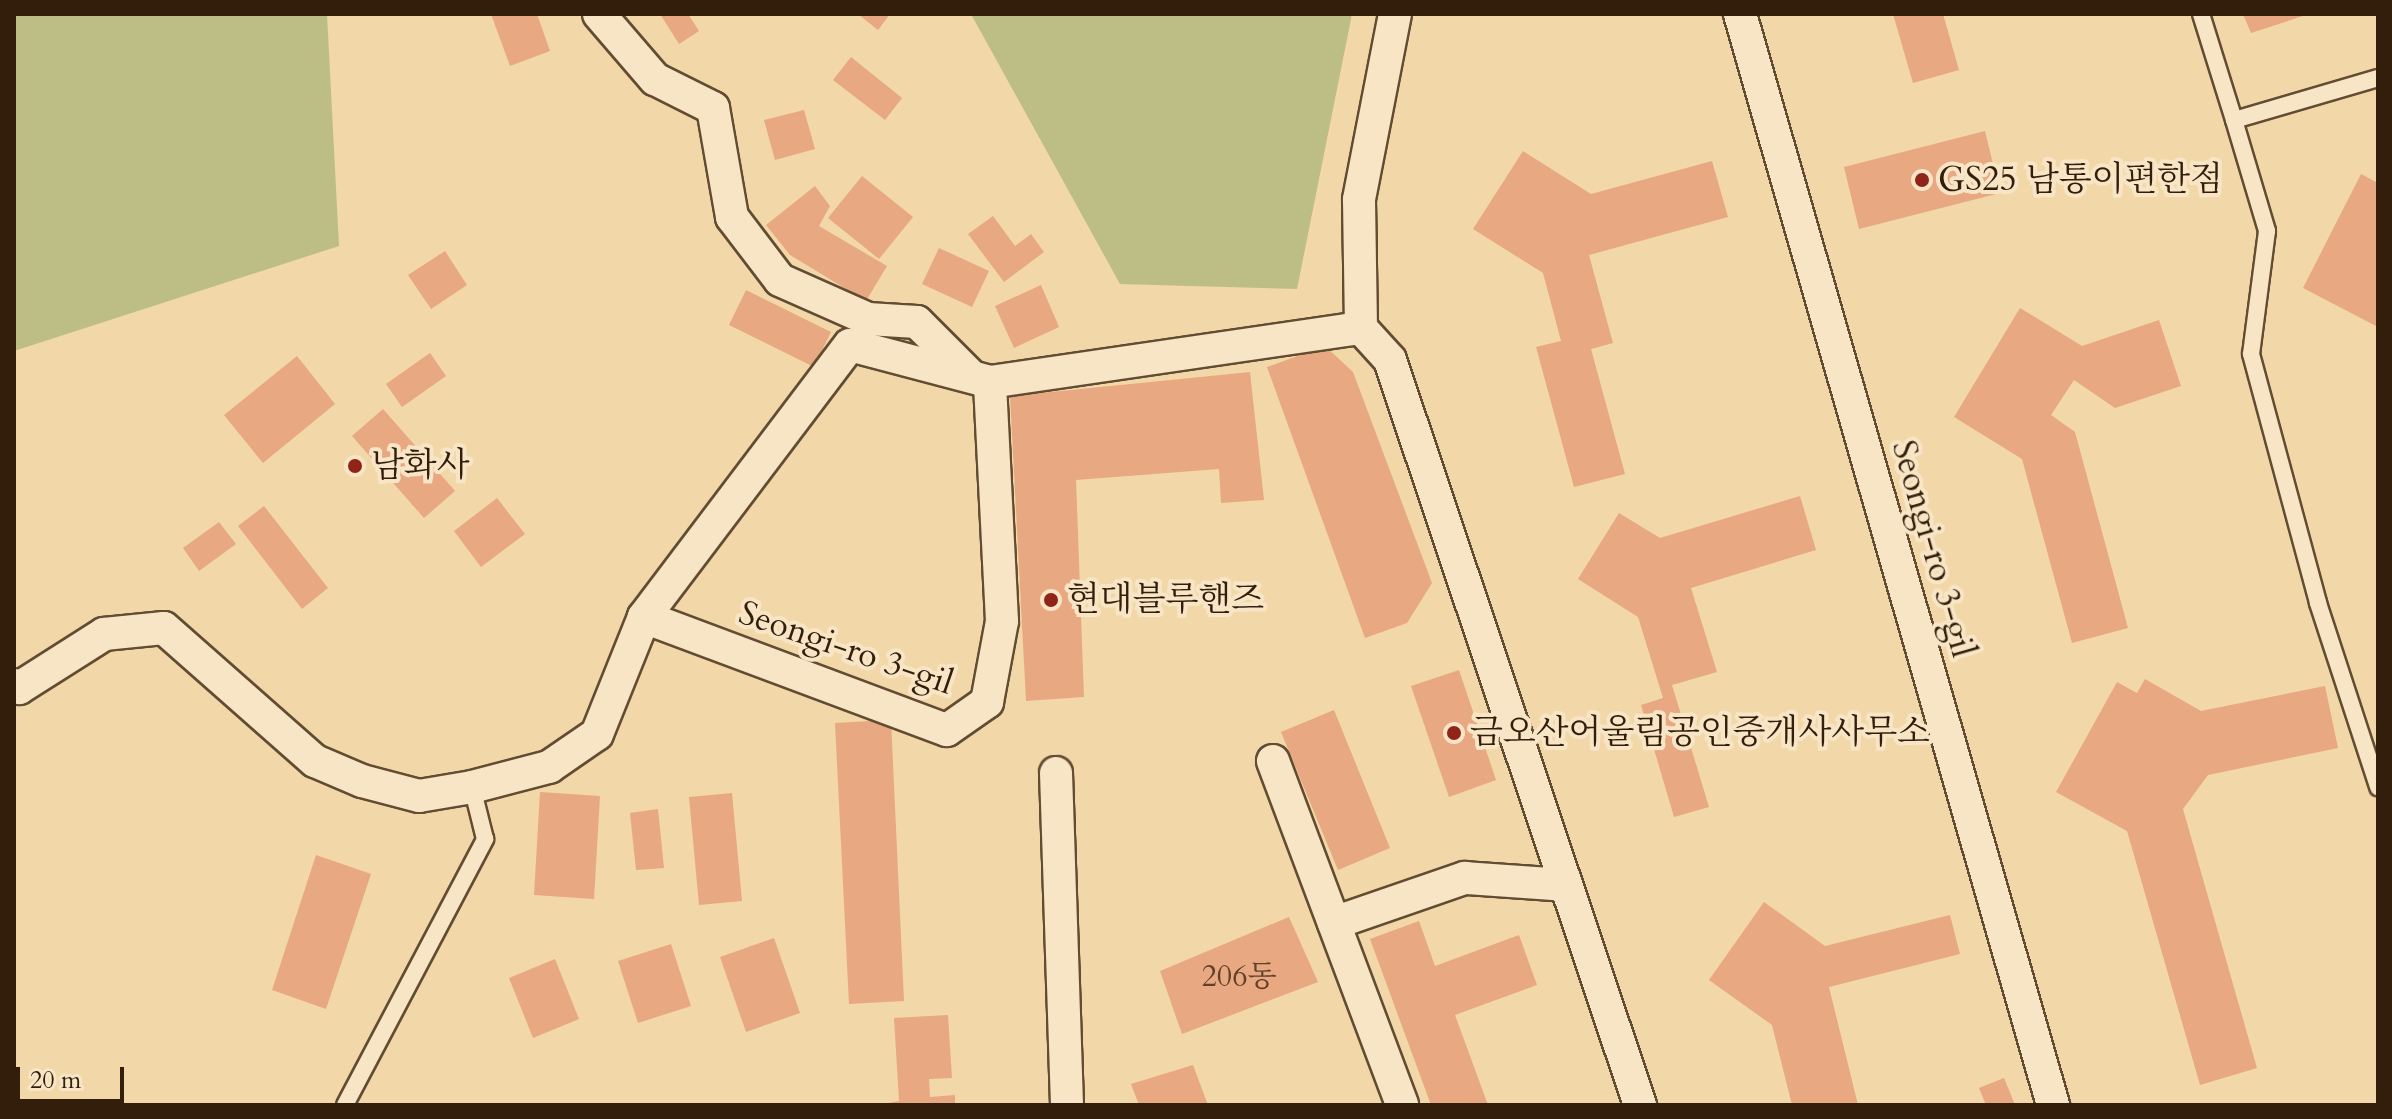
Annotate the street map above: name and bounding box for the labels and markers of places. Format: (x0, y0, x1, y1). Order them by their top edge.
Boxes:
place label: GS25 남통이편한점 (1938, 160, 2223, 200)
marker: GS25 남통이편한점 (1913, 171, 1931, 189)
place label: 남화사 (371, 446, 470, 486)
marker: 남화사 (346, 457, 364, 475)
place label: 현대블루핸즈 (1067, 580, 1264, 620)
marker: 현대블루핸즈 (1042, 591, 1060, 609)
place label: 금오산어울림공인중개사사무소 (1470, 713, 1930, 753)
marker: 금오산어울림공인중개사사무소 (1445, 724, 1463, 742)

